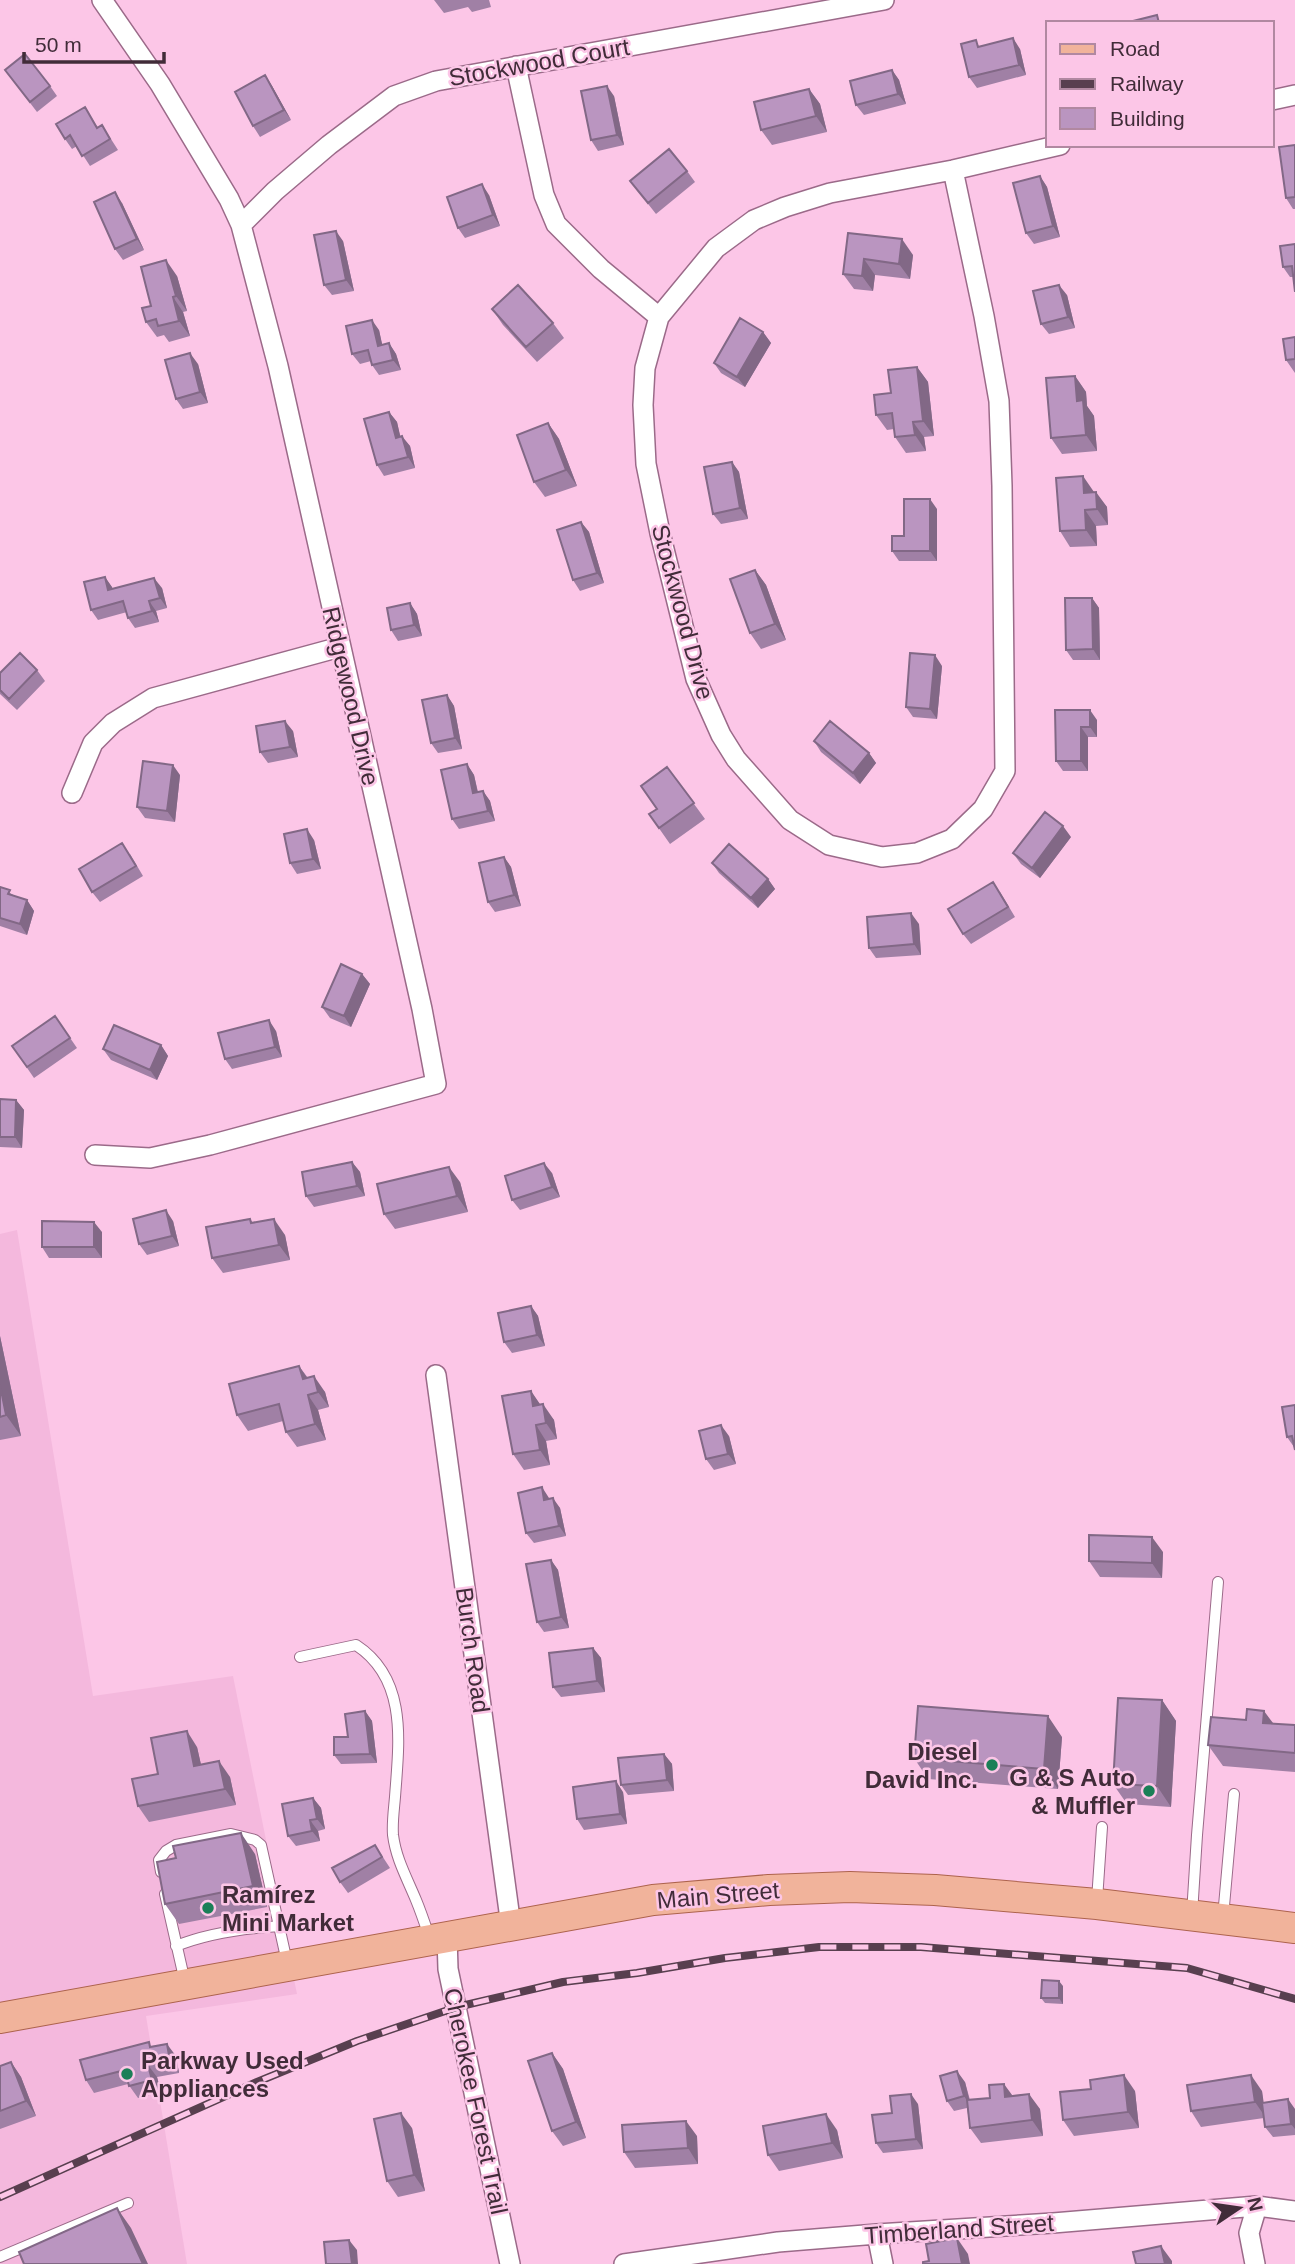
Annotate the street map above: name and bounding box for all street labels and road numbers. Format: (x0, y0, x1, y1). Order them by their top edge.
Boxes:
street label: Stockwood Court (447, 33, 632, 91)
street label: Stockwood Drive (647, 522, 719, 702)
street label: Ridgewood Drive (317, 604, 385, 788)
street label: Burch Road (451, 1585, 495, 1715)
street label: Main Street (656, 1876, 781, 1914)
street label: Cherokee Forest Trail (439, 1985, 513, 2217)
street label: Timberland Street (863, 2209, 1055, 2249)

